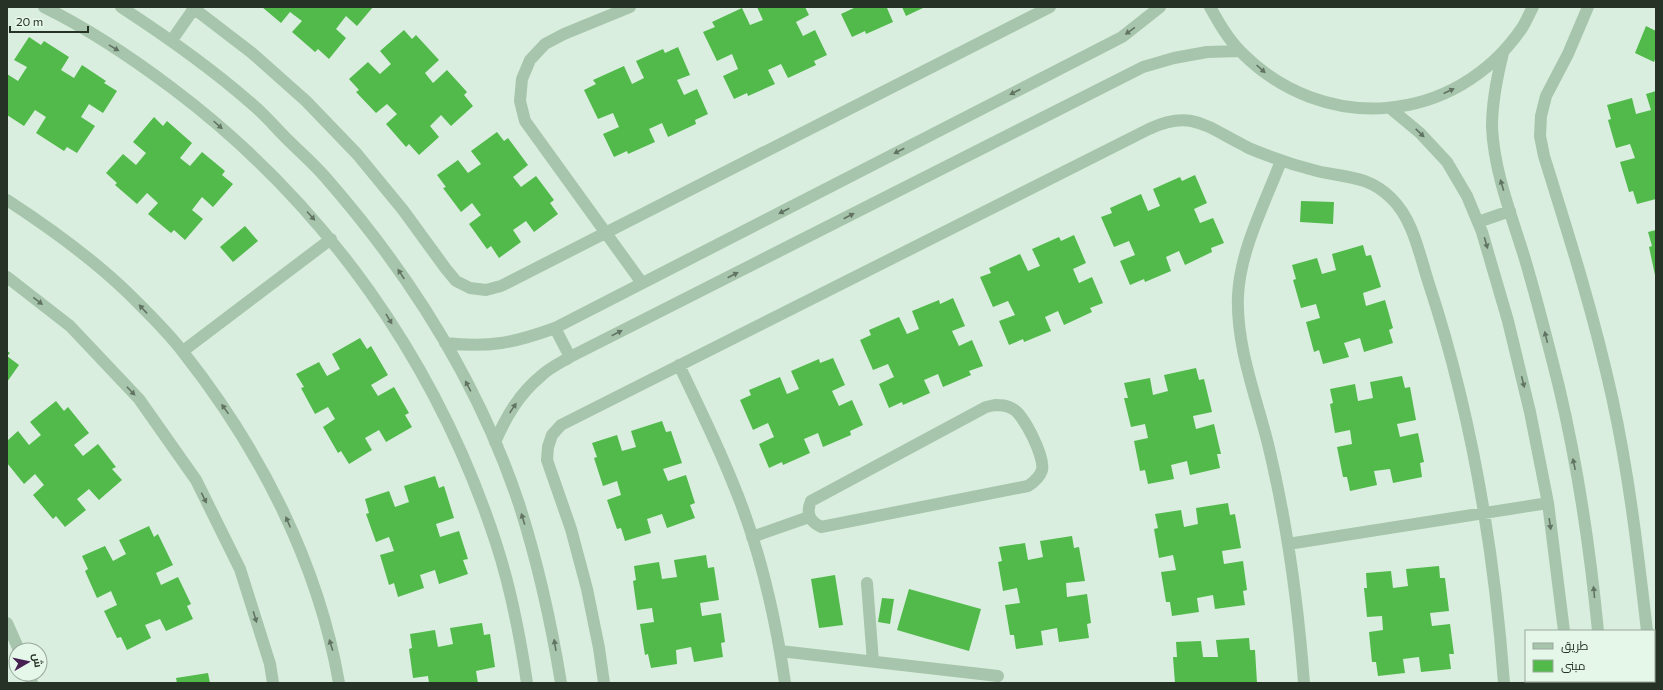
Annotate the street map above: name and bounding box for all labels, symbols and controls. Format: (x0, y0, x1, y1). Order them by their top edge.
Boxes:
scale bar (10, 8, 88, 34)
text: 20 m (16, 14, 43, 28)
one-way arrow (1125, 27, 1135, 35)
one-way arrow (108, 44, 120, 51)
one-way arrow (1256, 65, 1266, 74)
one-way arrow (1443, 88, 1455, 94)
one-way arrow (1009, 89, 1021, 95)
one-way arrow (213, 120, 224, 129)
one-way arrow (1415, 128, 1425, 138)
one-way arrow (894, 148, 905, 155)
one-way arrow (1499, 179, 1505, 191)
one-way arrow (778, 207, 790, 214)
one-way arrow (306, 211, 315, 221)
one-way arrow (843, 213, 854, 219)
one-way arrow (1483, 238, 1489, 250)
one-way arrow (397, 269, 405, 280)
one-way arrow (727, 271, 738, 278)
one-way arrow (32, 297, 43, 305)
one-way arrow (138, 304, 147, 314)
one-way arrow (386, 313, 393, 325)
one-way arrow (611, 330, 622, 336)
one-way arrow (1543, 331, 1549, 343)
one-way arrow (1520, 377, 1526, 389)
one-way arrow (465, 380, 471, 392)
one-way arrow (126, 386, 136, 396)
one-way arrow (509, 403, 517, 413)
one-way arrow (221, 404, 229, 414)
one-way arrow (1571, 458, 1577, 470)
one-way arrow (201, 492, 208, 504)
one-way arrow (520, 512, 526, 524)
one-way arrow (285, 517, 291, 528)
one-way arrow (1547, 518, 1553, 530)
one-way arrow (1591, 586, 1597, 598)
one-way arrow (252, 612, 258, 624)
legend (1525, 630, 1655, 682)
one-way arrow (552, 638, 558, 651)
text: طريق (1561, 638, 1589, 653)
one-way arrow (328, 639, 334, 651)
north arrow (8, 642, 48, 682)
text: ش (30, 652, 46, 669)
text: مبنى (1561, 658, 1586, 673)

